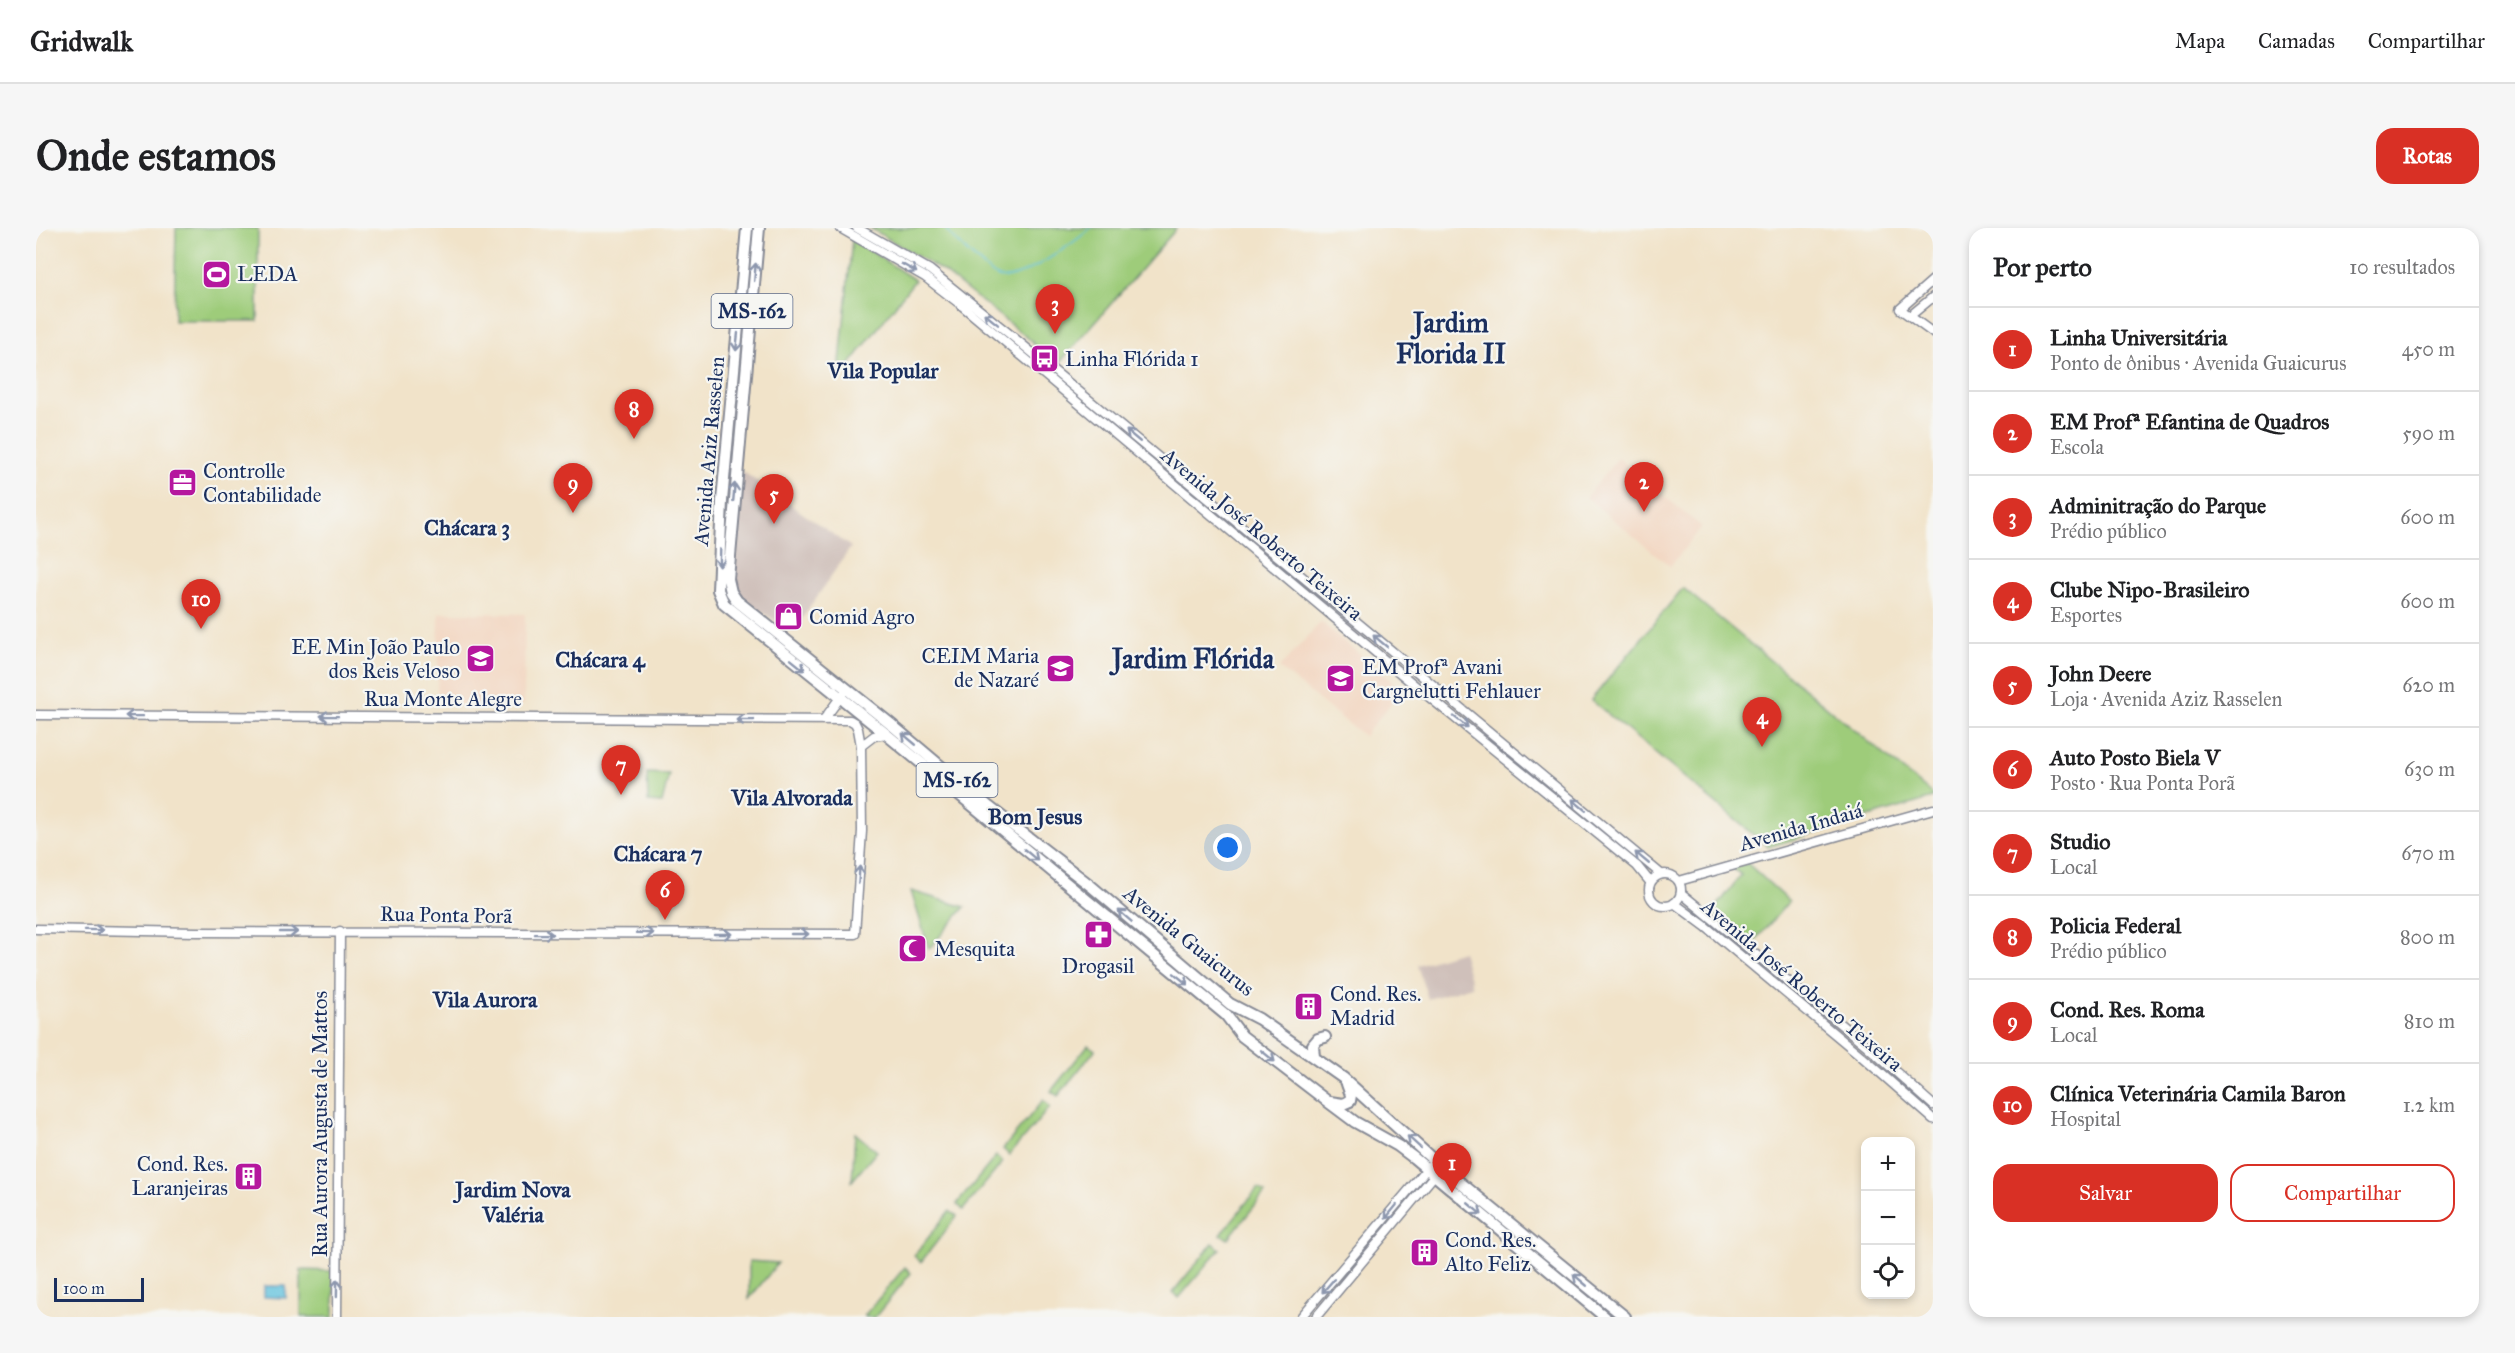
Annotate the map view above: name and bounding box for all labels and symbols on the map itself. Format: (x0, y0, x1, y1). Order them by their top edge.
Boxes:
sports icon: LEDA (200, 258, 232, 290)
place label: LEDA (237, 261, 298, 287)
one-way arrow (900, 262, 917, 274)
one-way arrow (750, 263, 761, 283)
pin: 3 (1036, 285, 1074, 334)
road number: MS-162 (712, 294, 792, 328)
district label: Jardim Florida II (1396, 306, 1506, 370)
one-way arrow (984, 313, 1000, 326)
one-way arrow (731, 332, 742, 352)
bus stop icon: Linha Flórida 1 (1028, 343, 1060, 375)
place label: Linha Flórida 1 (1065, 346, 1199, 372)
street label: Avenida Aziz Rasselen (688, 355, 730, 548)
district label: Vila Popular (827, 357, 939, 384)
pin: 8 (614, 390, 654, 439)
one-way arrow (1125, 430, 1141, 443)
street label: Avenida José Roberto Teixeira (1155, 441, 1368, 626)
place label: Controlle Contabilidade (203, 458, 322, 508)
pin: 2 (1624, 462, 1664, 512)
pin: 9 (554, 464, 592, 513)
office icon: Controlle Contabilidade (166, 467, 198, 499)
pin: 5 (754, 474, 794, 524)
one-way arrow (729, 482, 740, 502)
district label: Chácara 3 (424, 514, 510, 541)
one-way arrow (714, 547, 725, 567)
pin: 10 (182, 580, 220, 629)
shop icon: Comid Agro (772, 601, 804, 633)
place label: Comid Agro (809, 604, 915, 630)
place label: EE Min João Paulo dos Reis Veloso (291, 634, 460, 684)
one-way arrow (1373, 634, 1388, 648)
district label: Jardim Flórida (1109, 642, 1275, 676)
school or university icon: EE Min João Paulo dos Reis Veloso (465, 643, 497, 675)
place label: CEIM Maria de Nazaré (921, 643, 1039, 693)
district label: Chácara 4 (555, 646, 647, 673)
school or university icon: CEIM Maria de Nazaré (1044, 652, 1076, 684)
place label: EM Profª Avani Cargnelutti Fehlauer (1362, 654, 1541, 704)
one-way arrow (790, 658, 806, 671)
school or university icon: EM Profª Avani Cargnelutti Fehlauer (1325, 663, 1357, 695)
street label: Rua Monte Alegre (364, 686, 522, 712)
pin: 4 (1742, 698, 1782, 747)
one-way arrow (124, 710, 144, 721)
one-way arrow (319, 710, 339, 722)
one-way arrow (736, 714, 756, 726)
one-way arrow (1453, 715, 1469, 728)
one-way arrow (901, 733, 917, 746)
pin: 7 (602, 746, 640, 795)
road number: MS-162 (916, 763, 998, 797)
district label: Vila Alvorada (730, 784, 853, 811)
street label: Avenida Indaiá (1735, 797, 1866, 857)
one-way arrow (1571, 799, 1587, 812)
district label: Bom Jesus (988, 803, 1082, 831)
your location (1213, 833, 1242, 862)
district label: Chácara 7 (613, 840, 703, 867)
one-way arrow (1023, 848, 1039, 861)
one-way arrow (1635, 851, 1650, 865)
one-way arrow (854, 866, 865, 886)
pin: 6 (646, 870, 684, 920)
street label: Avenida Guaicurus (1118, 880, 1260, 1002)
street label: Avenida José Roberto Teixeira (1695, 892, 1908, 1077)
street label: Rua Ponta Porã (380, 901, 513, 929)
one-way arrow (1117, 909, 1133, 922)
pharmacy icon: Drogasil (1082, 919, 1114, 951)
one-way arrow (84, 924, 104, 936)
one-way arrow (279, 926, 299, 937)
one-way arrow (635, 927, 655, 938)
one-way arrow (534, 928, 554, 940)
one-way arrow (713, 928, 733, 940)
one-way arrow (790, 928, 810, 940)
mosque icon: Mesquita (897, 933, 929, 965)
place label: Mesquita (934, 936, 1015, 962)
place label: Drogasil (1062, 953, 1135, 979)
one-way arrow (1173, 972, 1188, 986)
place label: Cond. Res. Madrid (1330, 981, 1421, 1031)
district label: Vila Aurora (432, 986, 538, 1013)
building icon: Cond. Res. Madrid (1293, 990, 1325, 1022)
street label: Rua Aurora Augusta de Mattos (307, 991, 333, 1257)
one-way arrow (1260, 1049, 1276, 1062)
one-way arrow (1406, 1135, 1421, 1149)
pin: 1 (1432, 1144, 1472, 1193)
place label: Cond. Res. Laranjeiras (131, 1151, 228, 1201)
building icon: Cond. Res. Laranjeiras (233, 1160, 265, 1192)
district label: Jardim Nova Valéria (452, 1176, 571, 1228)
one-way arrow (1467, 1202, 1483, 1215)
one-way arrow (1384, 1204, 1397, 1220)
place label: Cond. Res. Alto Feliz (1444, 1227, 1536, 1277)
building icon: Cond. Res. Alto Feliz (1408, 1236, 1440, 1268)
one-way arrow (1572, 1273, 1588, 1286)
scale bar (54, 1275, 144, 1302)
one-way arrow (1321, 1278, 1335, 1293)
one-way arrow (331, 1279, 343, 1299)

